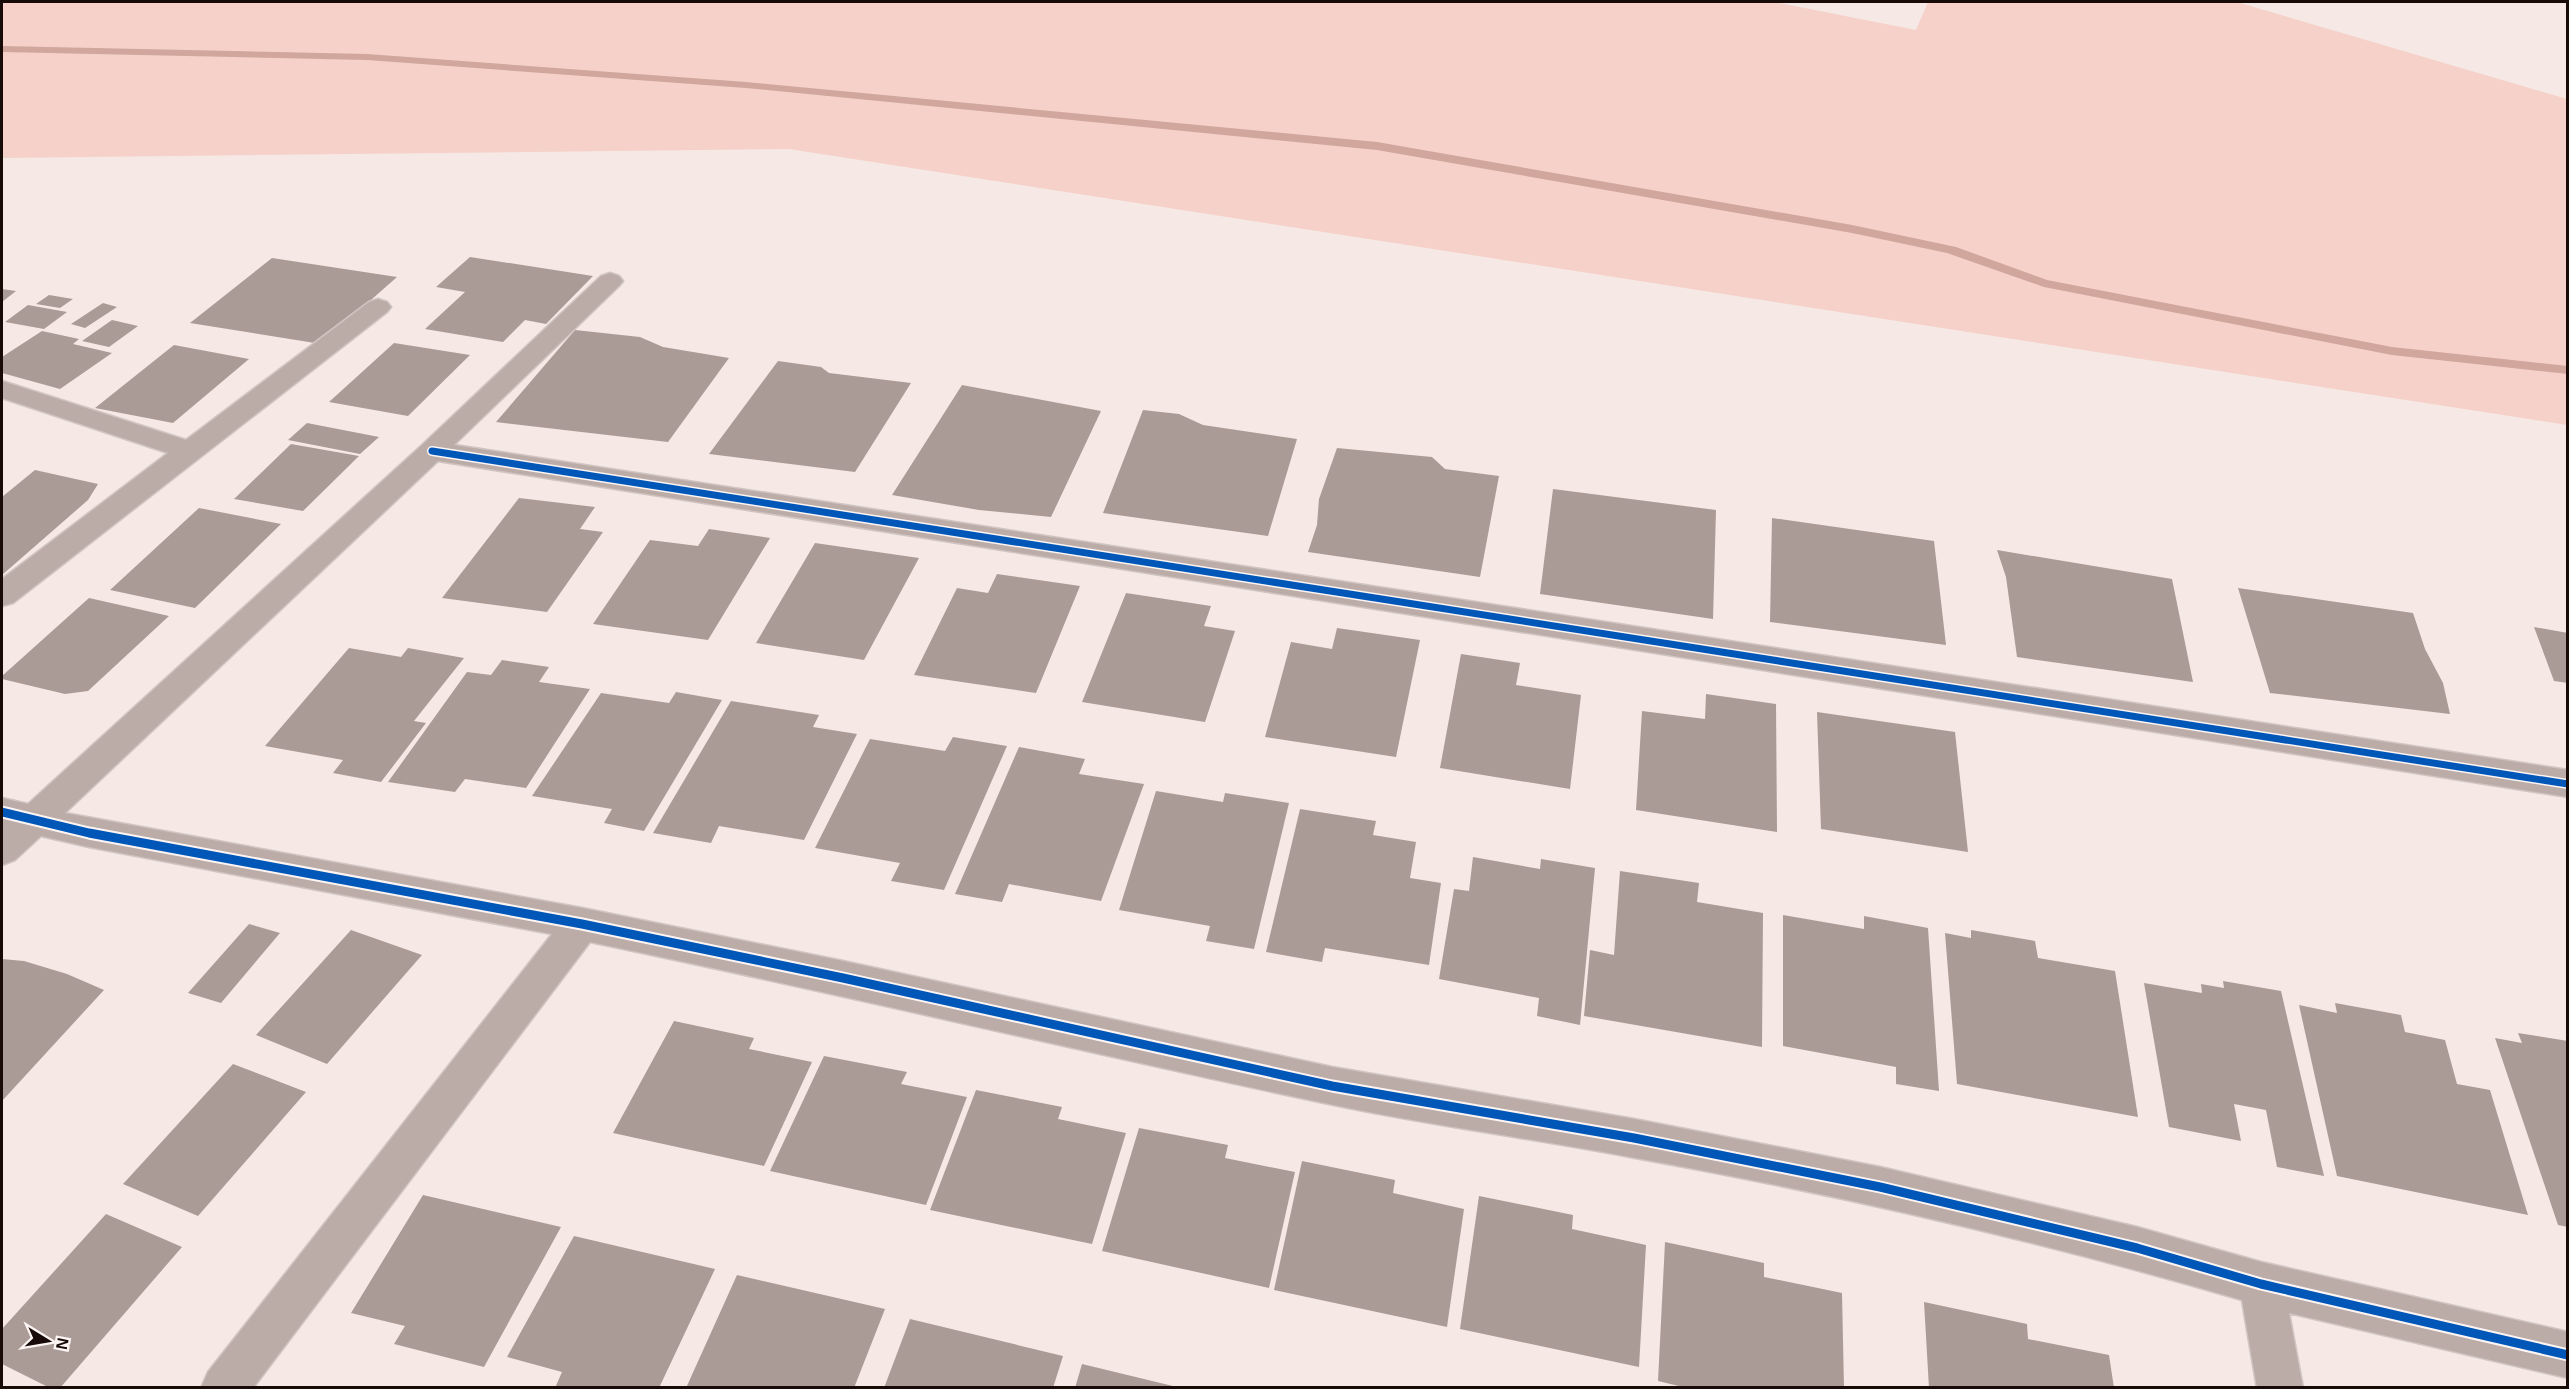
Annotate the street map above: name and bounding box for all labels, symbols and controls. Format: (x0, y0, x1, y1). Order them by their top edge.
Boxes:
north arrow (18, 1311, 78, 1371)
text: N (53, 1336, 72, 1351)

